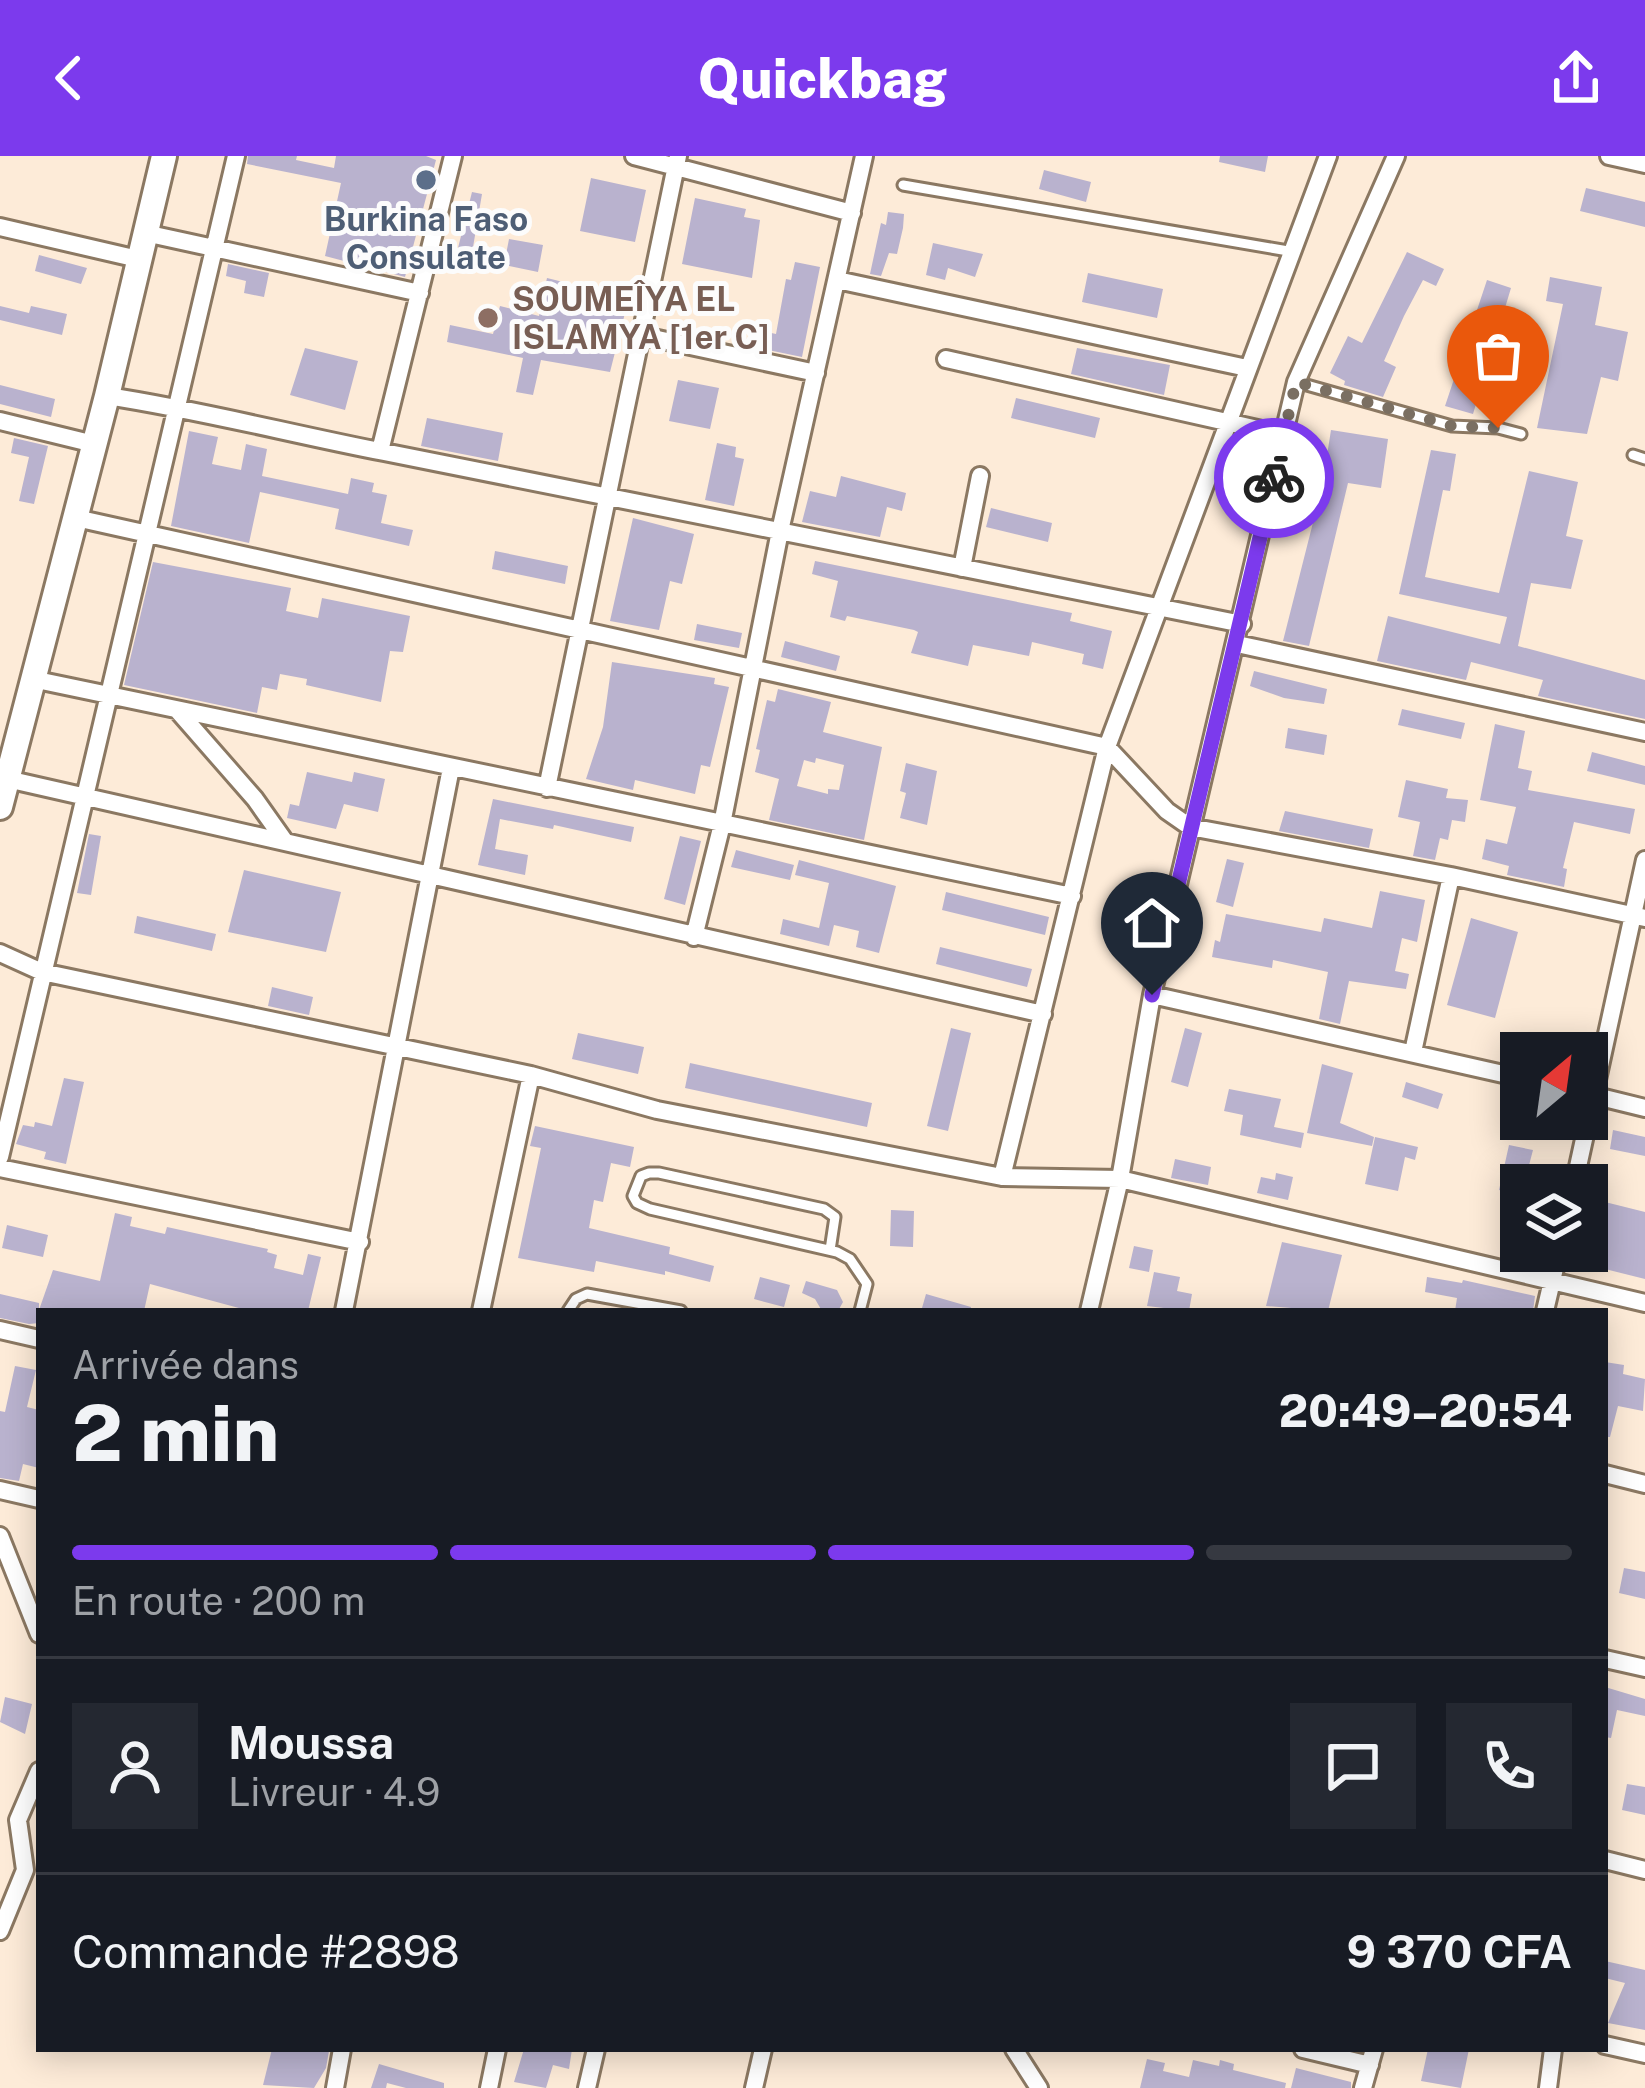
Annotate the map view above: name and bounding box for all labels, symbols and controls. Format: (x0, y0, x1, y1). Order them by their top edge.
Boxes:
icon: back (36, 45, 102, 111)
icon: share (1543, 45, 1609, 111)
text: Quickbag (698, 47, 947, 110)
marker: Burkina Faso Consulate (413, 167, 439, 193)
place label: Burkina Faso Consulate (324, 200, 528, 276)
place label: SOUMEÎYA EL ISLAMYA [1er C] (512, 280, 769, 356)
marker: SOUMEÎYA EL ISLAMYA [1er C] (475, 305, 501, 331)
pin (1447, 305, 1549, 428)
icon: bag (1465, 323, 1531, 389)
courier (1214, 418, 1334, 538)
icon: bike (1241, 445, 1307, 511)
pin (1101, 872, 1203, 995)
icon: home (1119, 890, 1185, 956)
north arrow (1500, 1032, 1608, 1140)
map controls (1500, 1032, 1608, 1272)
button: layers (1500, 1164, 1608, 1272)
text: Arrivée dans (72, 1342, 299, 1388)
text: 20:49–20:54 (1279, 1384, 1572, 1437)
text: 2 min (72, 1387, 279, 1479)
text: En route · 200 m (72, 1578, 365, 1624)
button: person (72, 1703, 198, 1829)
button: chat (1290, 1703, 1416, 1829)
button: phone (1446, 1703, 1572, 1829)
text: Moussa (228, 1716, 394, 1769)
text: Livreur · 4.9 (228, 1769, 440, 1815)
text: Commande #2898 (72, 1925, 460, 1978)
text: 9 370 CFA (1347, 1925, 1572, 1978)

